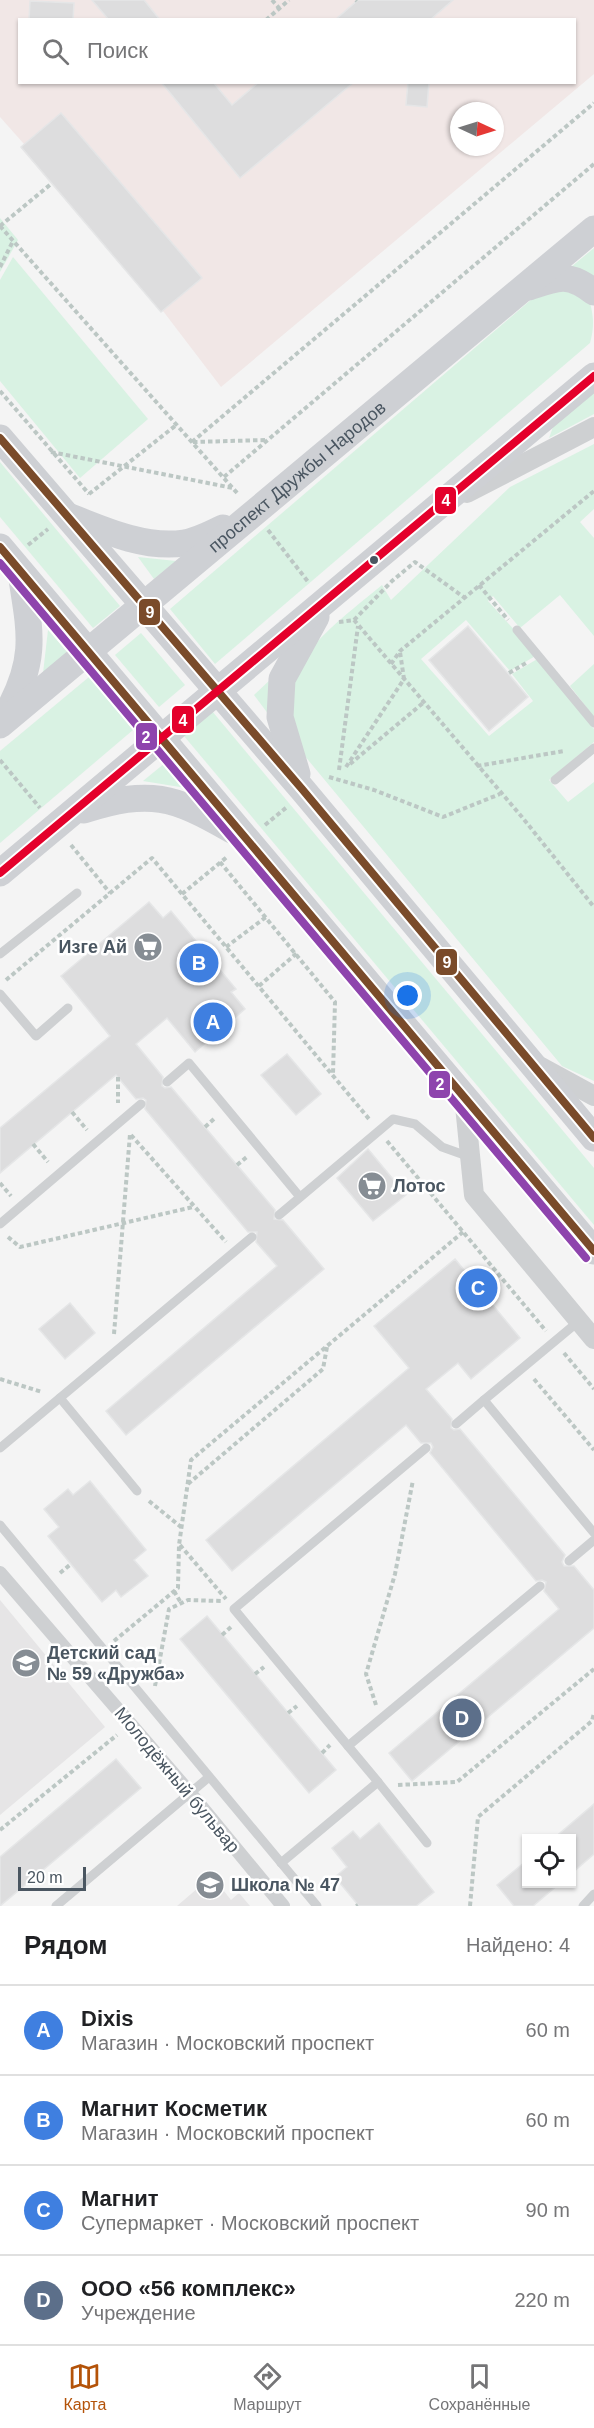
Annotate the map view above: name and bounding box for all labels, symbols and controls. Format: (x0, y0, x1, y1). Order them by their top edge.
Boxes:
search box (18, 18, 576, 84)
icon: search (39, 35, 72, 68)
text: Поиск (87, 38, 148, 63)
north arrow (450, 102, 504, 156)
street label: проспект Дружбы Народов (205, 397, 390, 557)
line badge: 4 (434, 486, 457, 515)
text: 4 (442, 492, 451, 509)
unlabelled marker (368, 554, 380, 566)
line badge: 9 (138, 598, 161, 626)
text: 9 (146, 604, 155, 621)
line badge: 4 (171, 705, 195, 734)
text: 4 (179, 712, 188, 729)
line badge: 2 (135, 722, 158, 751)
text: 2 (142, 729, 151, 746)
supermarket icon: Изге Ай (132, 931, 164, 963)
place label: Изге Ай (59, 937, 127, 957)
pin: B (180, 940, 218, 986)
line badge: 9 (435, 948, 458, 976)
text: 9 (443, 954, 452, 971)
your location (393, 981, 422, 1010)
pin: A (194, 1000, 232, 1044)
line badge: 2 (428, 1070, 451, 1099)
text: 2 (436, 1076, 445, 1093)
supermarket icon: Лотос (356, 1170, 388, 1202)
place label: Лотос (393, 1176, 446, 1196)
pin: C (458, 1266, 498, 1310)
place label: Детский сад № 59 «Дружба» (47, 1643, 185, 1684)
school or university icon: Детский сад № 59 «Дружба» (10, 1647, 42, 1679)
pin: D (442, 1696, 482, 1740)
street label: Молодёжный бульвар (110, 1703, 244, 1857)
map controls (522, 1834, 576, 1888)
button: locate (522, 1834, 576, 1888)
scale bar (18, 1864, 86, 1892)
text: 20 m (27, 1869, 63, 1886)
school or university icon: Школа № 47 (194, 1869, 226, 1901)
place label: Школа № 47 (231, 1875, 340, 1895)
text: Рядом (24, 1930, 107, 1960)
text: Найдено: 4 (466, 1934, 570, 1956)
text: Dixis (81, 2006, 134, 2031)
text: A (36, 2019, 51, 2041)
text: 60 m (526, 2019, 570, 2041)
text: Магазин · Московский проспект (81, 2032, 374, 2054)
text: Магнит Косметик (81, 2096, 267, 2121)
text: B (36, 2109, 51, 2131)
text: 60 m (526, 2109, 570, 2131)
text: Магазин · Московский проспект (81, 2122, 374, 2144)
text: Магнит (81, 2186, 159, 2211)
text: C (36, 2199, 51, 2221)
text: 90 m (526, 2199, 570, 2221)
text: Супермаркет · Московский проспект (81, 2212, 419, 2234)
text: ООО «56 комплекс» (81, 2276, 296, 2301)
text: D (36, 2289, 51, 2311)
text: 220 m (514, 2289, 570, 2311)
text: Учреждение (81, 2302, 196, 2324)
tab: Карта (64, 2360, 106, 2414)
tab: Маршрут (233, 2360, 302, 2414)
tab: Сохранённые (429, 2360, 530, 2414)

